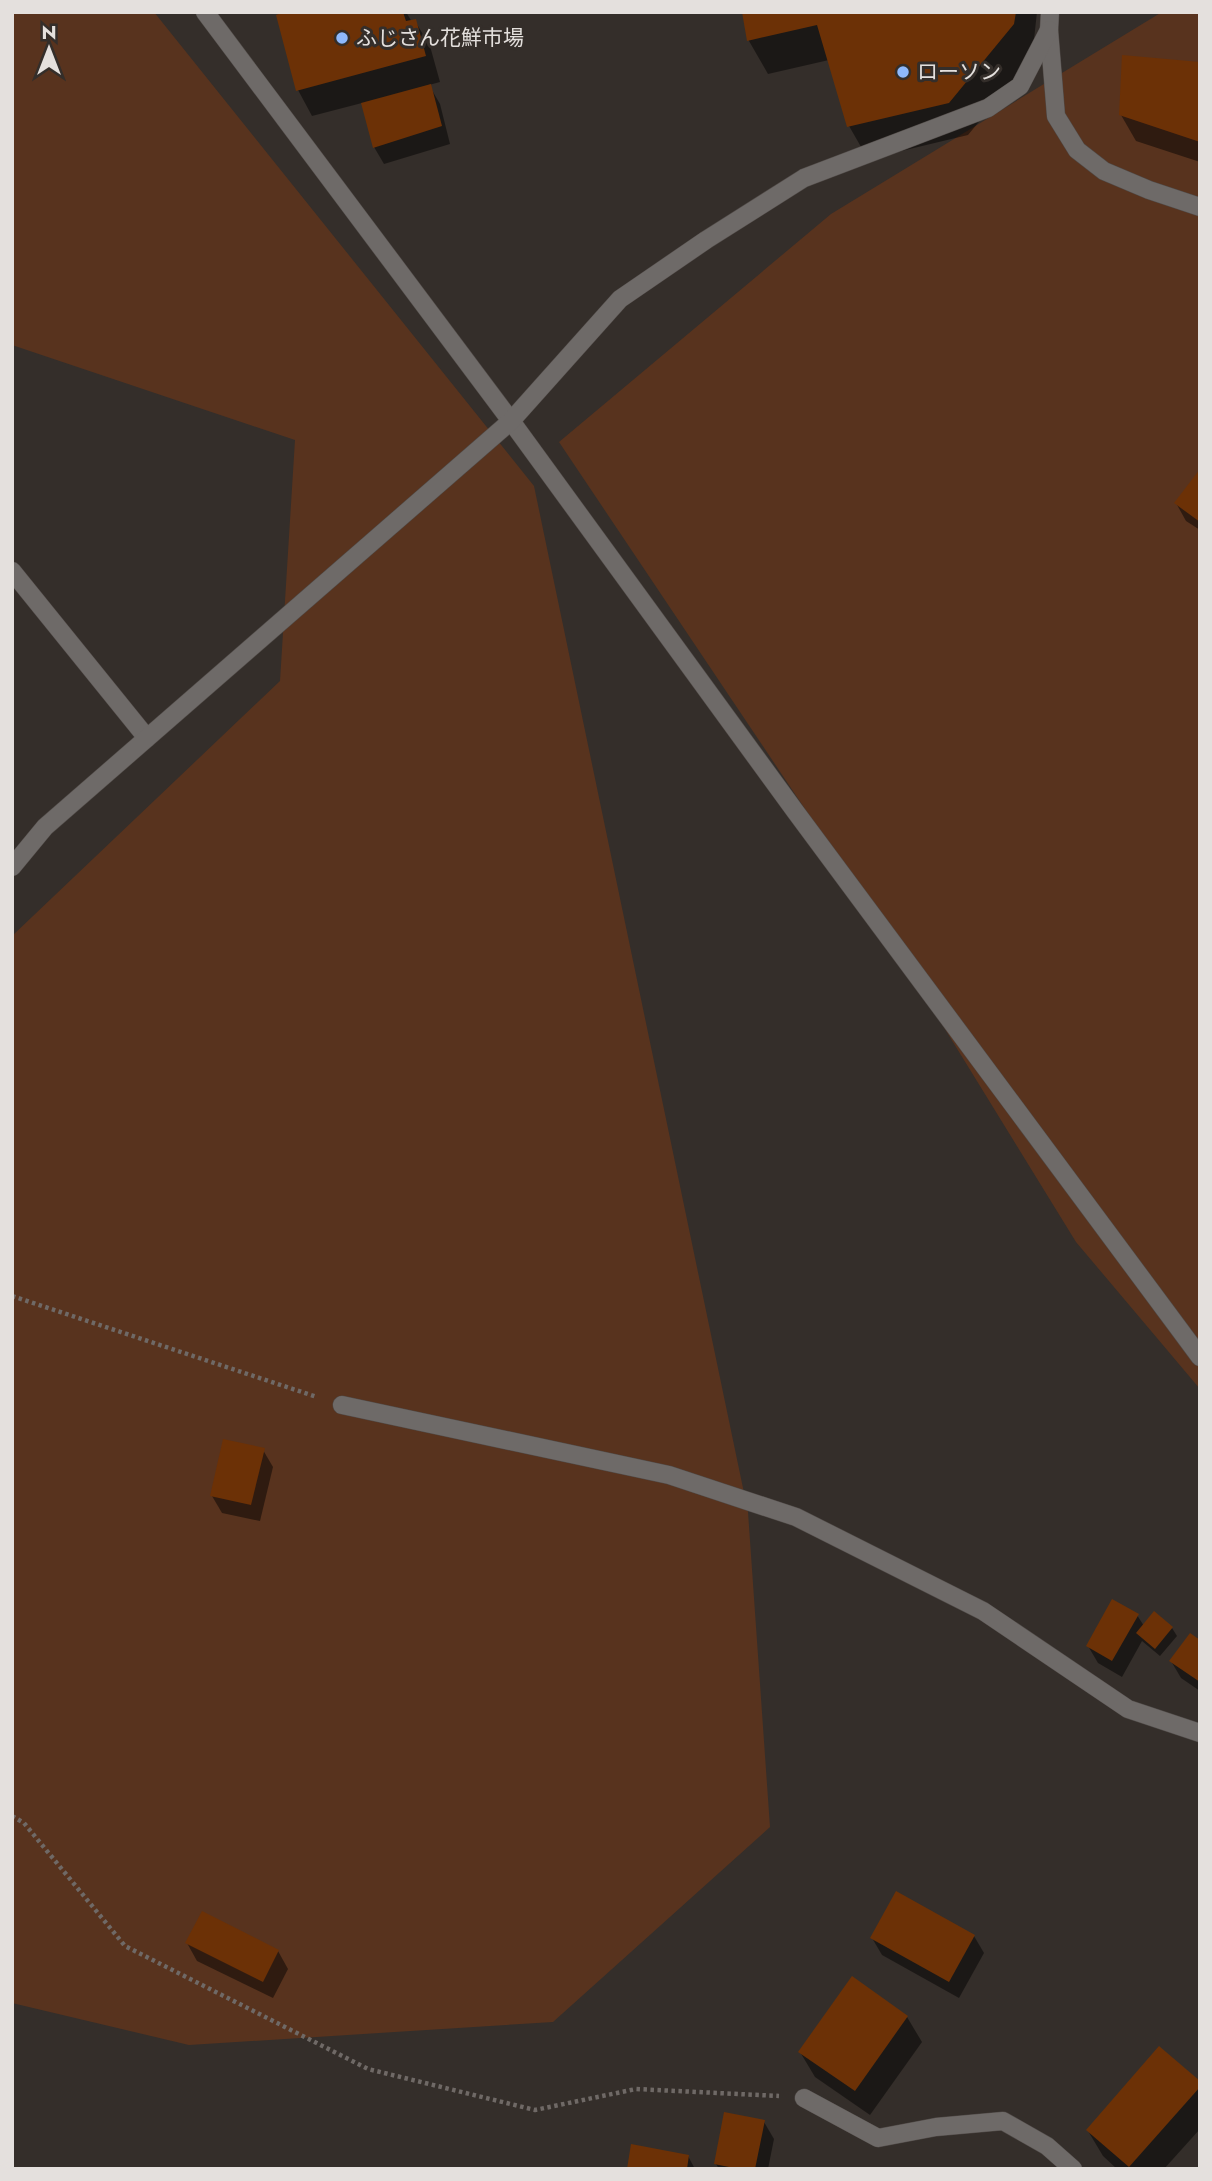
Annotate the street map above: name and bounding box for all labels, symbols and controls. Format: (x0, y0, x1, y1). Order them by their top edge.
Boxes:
north arrow (14, 14, 84, 84)
text: N (41, 19, 57, 46)
place label: ふじさん花鮮市場 (356, 23, 524, 53)
marker: ふじさん花鮮市場 (334, 30, 350, 46)
place label: ローソン (917, 57, 1001, 87)
marker: ローソン (895, 64, 911, 80)

